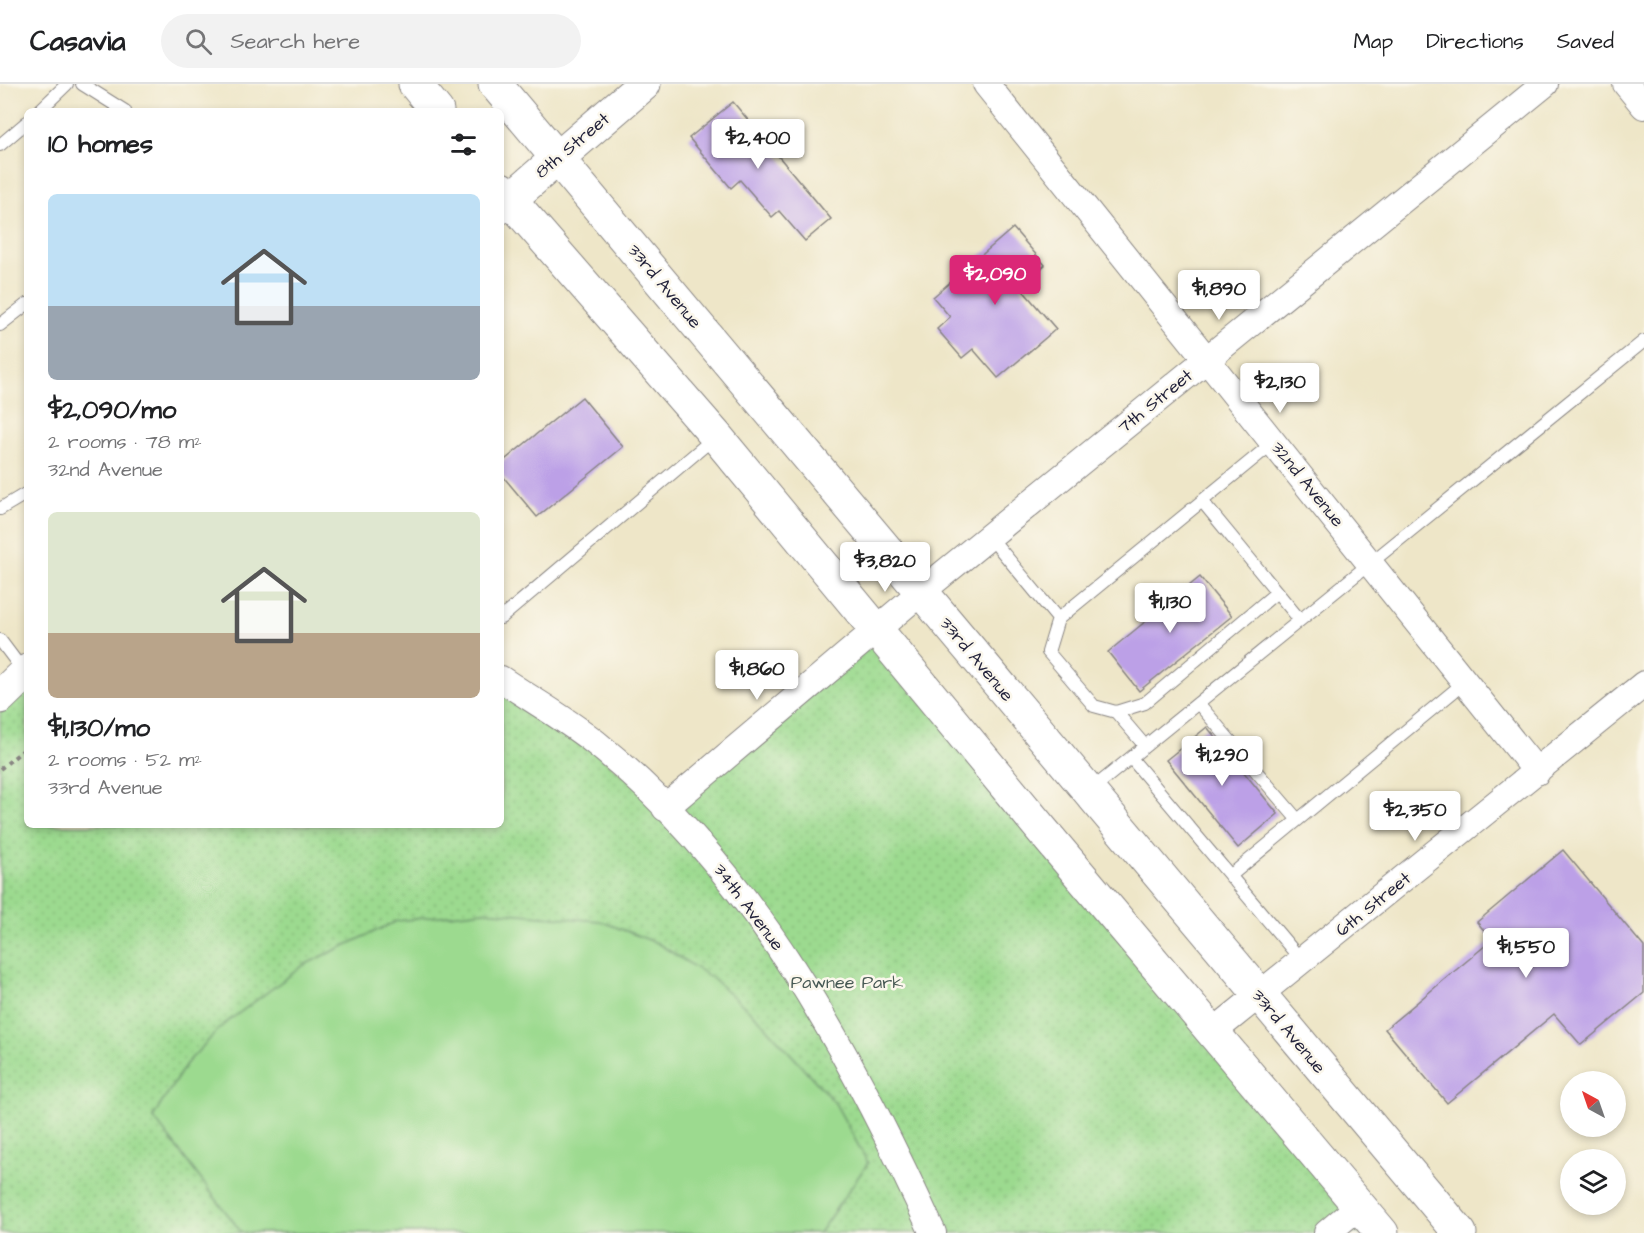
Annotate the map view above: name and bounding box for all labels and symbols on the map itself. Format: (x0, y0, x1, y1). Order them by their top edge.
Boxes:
street label: 8th Street (530, 106, 616, 184)
pin: $2,400 (709, 119, 807, 170)
street label: 33rd Avenue (622, 239, 708, 334)
pin: $2,090 (946, 255, 1044, 306)
pin: $1,890 (1170, 270, 1268, 321)
street label: 7th Street (1112, 363, 1199, 439)
pin: $2,130 (1231, 363, 1329, 414)
street label: 32nd Avenue (1265, 436, 1350, 533)
pin: $3,820 (836, 542, 934, 593)
pin: $1,130 (1121, 583, 1219, 634)
street label: 33rd Avenue (934, 612, 1020, 707)
pin: $1,860 (708, 650, 806, 701)
pin: $1,290 (1173, 736, 1271, 787)
pin: $2,350 (1366, 791, 1464, 842)
street label: 34th Avenue (708, 859, 790, 956)
street label: 6th Street (1330, 866, 1417, 942)
pin: $1,550 (1477, 928, 1575, 979)
park label: Pawnee Park (791, 970, 903, 995)
street label: 33rd Avenue (1246, 984, 1332, 1079)
north arrow (1560, 1071, 1626, 1137)

